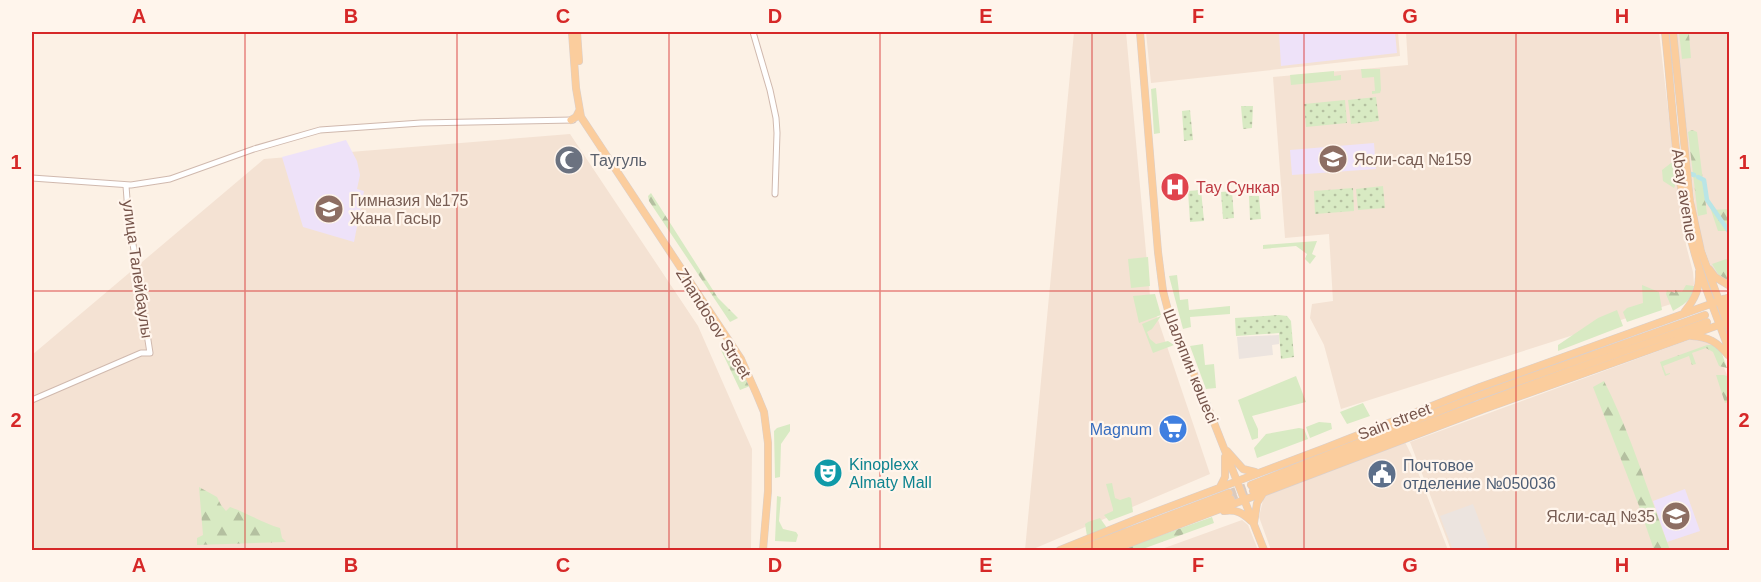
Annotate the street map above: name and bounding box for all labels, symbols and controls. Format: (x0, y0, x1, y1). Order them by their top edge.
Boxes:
text: A (132, 5, 146, 27)
text: B (344, 5, 358, 27)
text: C (556, 5, 570, 27)
text: D (768, 5, 782, 27)
text: E (979, 5, 993, 27)
text: F (1192, 5, 1204, 27)
text: G (1402, 5, 1418, 27)
text: H (1615, 5, 1629, 27)
school or university icon: Ясли-сад №159 (1317, 143, 1349, 175)
mosque icon: Таугуль (553, 144, 585, 176)
street label: Abay avenue (1669, 148, 1700, 243)
text: 1 (10, 151, 22, 173)
place label: Ясли-сад №159 (1354, 151, 1472, 168)
text: 1 (1738, 151, 1750, 173)
place label: Таугуль (590, 152, 647, 169)
hospital icon: Тау Сункар (1159, 171, 1191, 203)
place label: Тау Сункар (1196, 179, 1280, 196)
place label: Гимназия №175 Жана Гасыр (350, 192, 469, 227)
school or university icon: Гимназия №175 Жана Гасыр (313, 193, 345, 225)
street label: улица Талейбаулы (119, 199, 156, 339)
street label: Zhandosov Street (673, 265, 755, 382)
street label: Шаляпин көшесі (1160, 307, 1221, 426)
street label: Sain street (1355, 400, 1433, 443)
text: 2 (10, 409, 22, 431)
text: 2 (1738, 409, 1750, 431)
supermarket icon: Magnum (1157, 413, 1189, 445)
place label: Magnum (1090, 421, 1152, 438)
place label: Kinoplexx Almaty Mall (849, 456, 932, 491)
theatre icon: Kinoplexx Almaty Mall (812, 457, 844, 489)
place label: Почтовое отделение №050036 (1403, 457, 1556, 492)
public building icon: Почтовое отделение №050036 (1366, 458, 1398, 490)
school or university icon: Ясли-сад №35 (1660, 500, 1692, 532)
place label: Ясли-сад №35 (1546, 508, 1655, 525)
text: A (132, 554, 146, 576)
text: B (344, 554, 358, 576)
text: C (556, 554, 570, 576)
text: D (768, 554, 782, 576)
text: E (979, 554, 993, 576)
text: F (1192, 554, 1204, 576)
text: G (1402, 554, 1418, 576)
text: H (1615, 554, 1629, 576)

